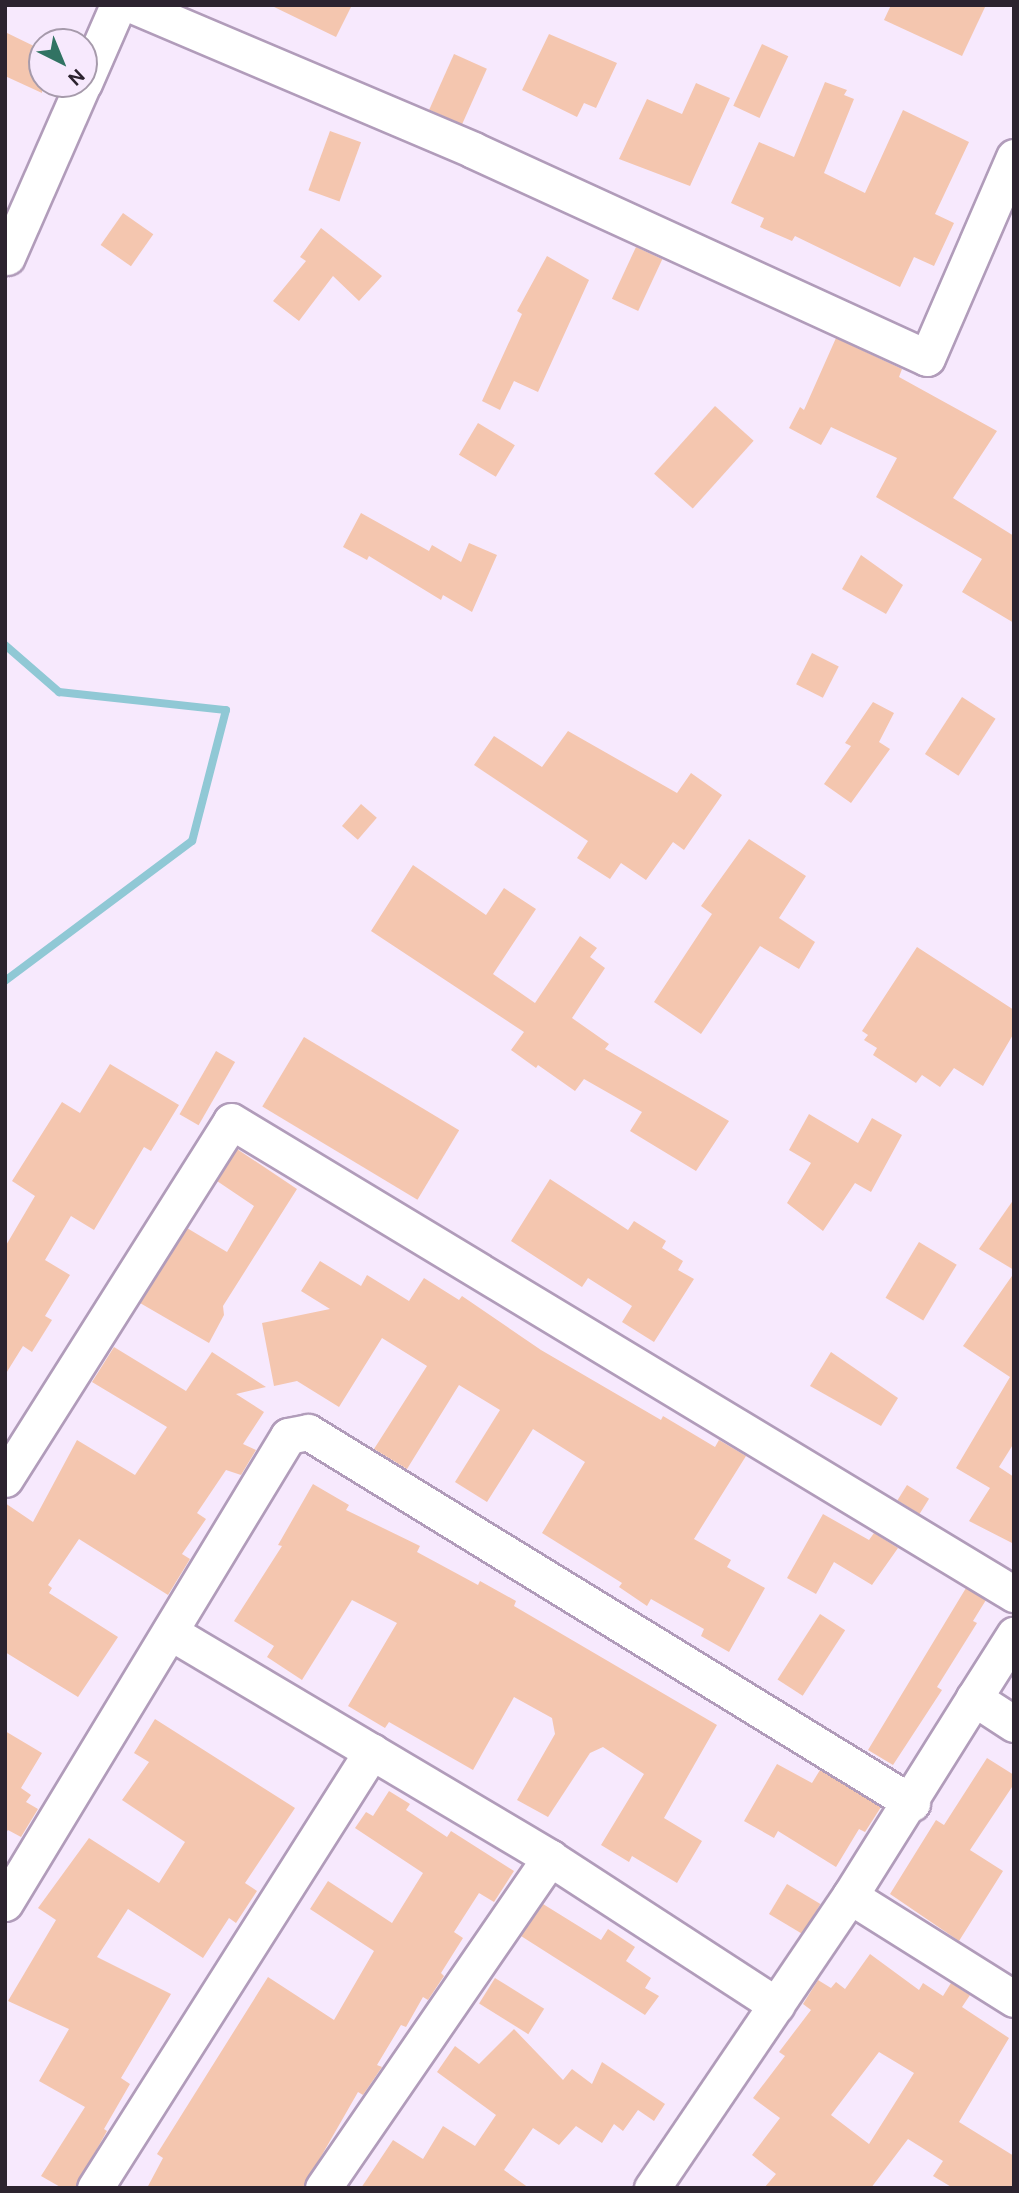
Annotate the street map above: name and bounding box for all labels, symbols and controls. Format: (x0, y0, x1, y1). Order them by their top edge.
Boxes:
north arrow (28, 28, 98, 98)
text: N (63, 63, 90, 91)

